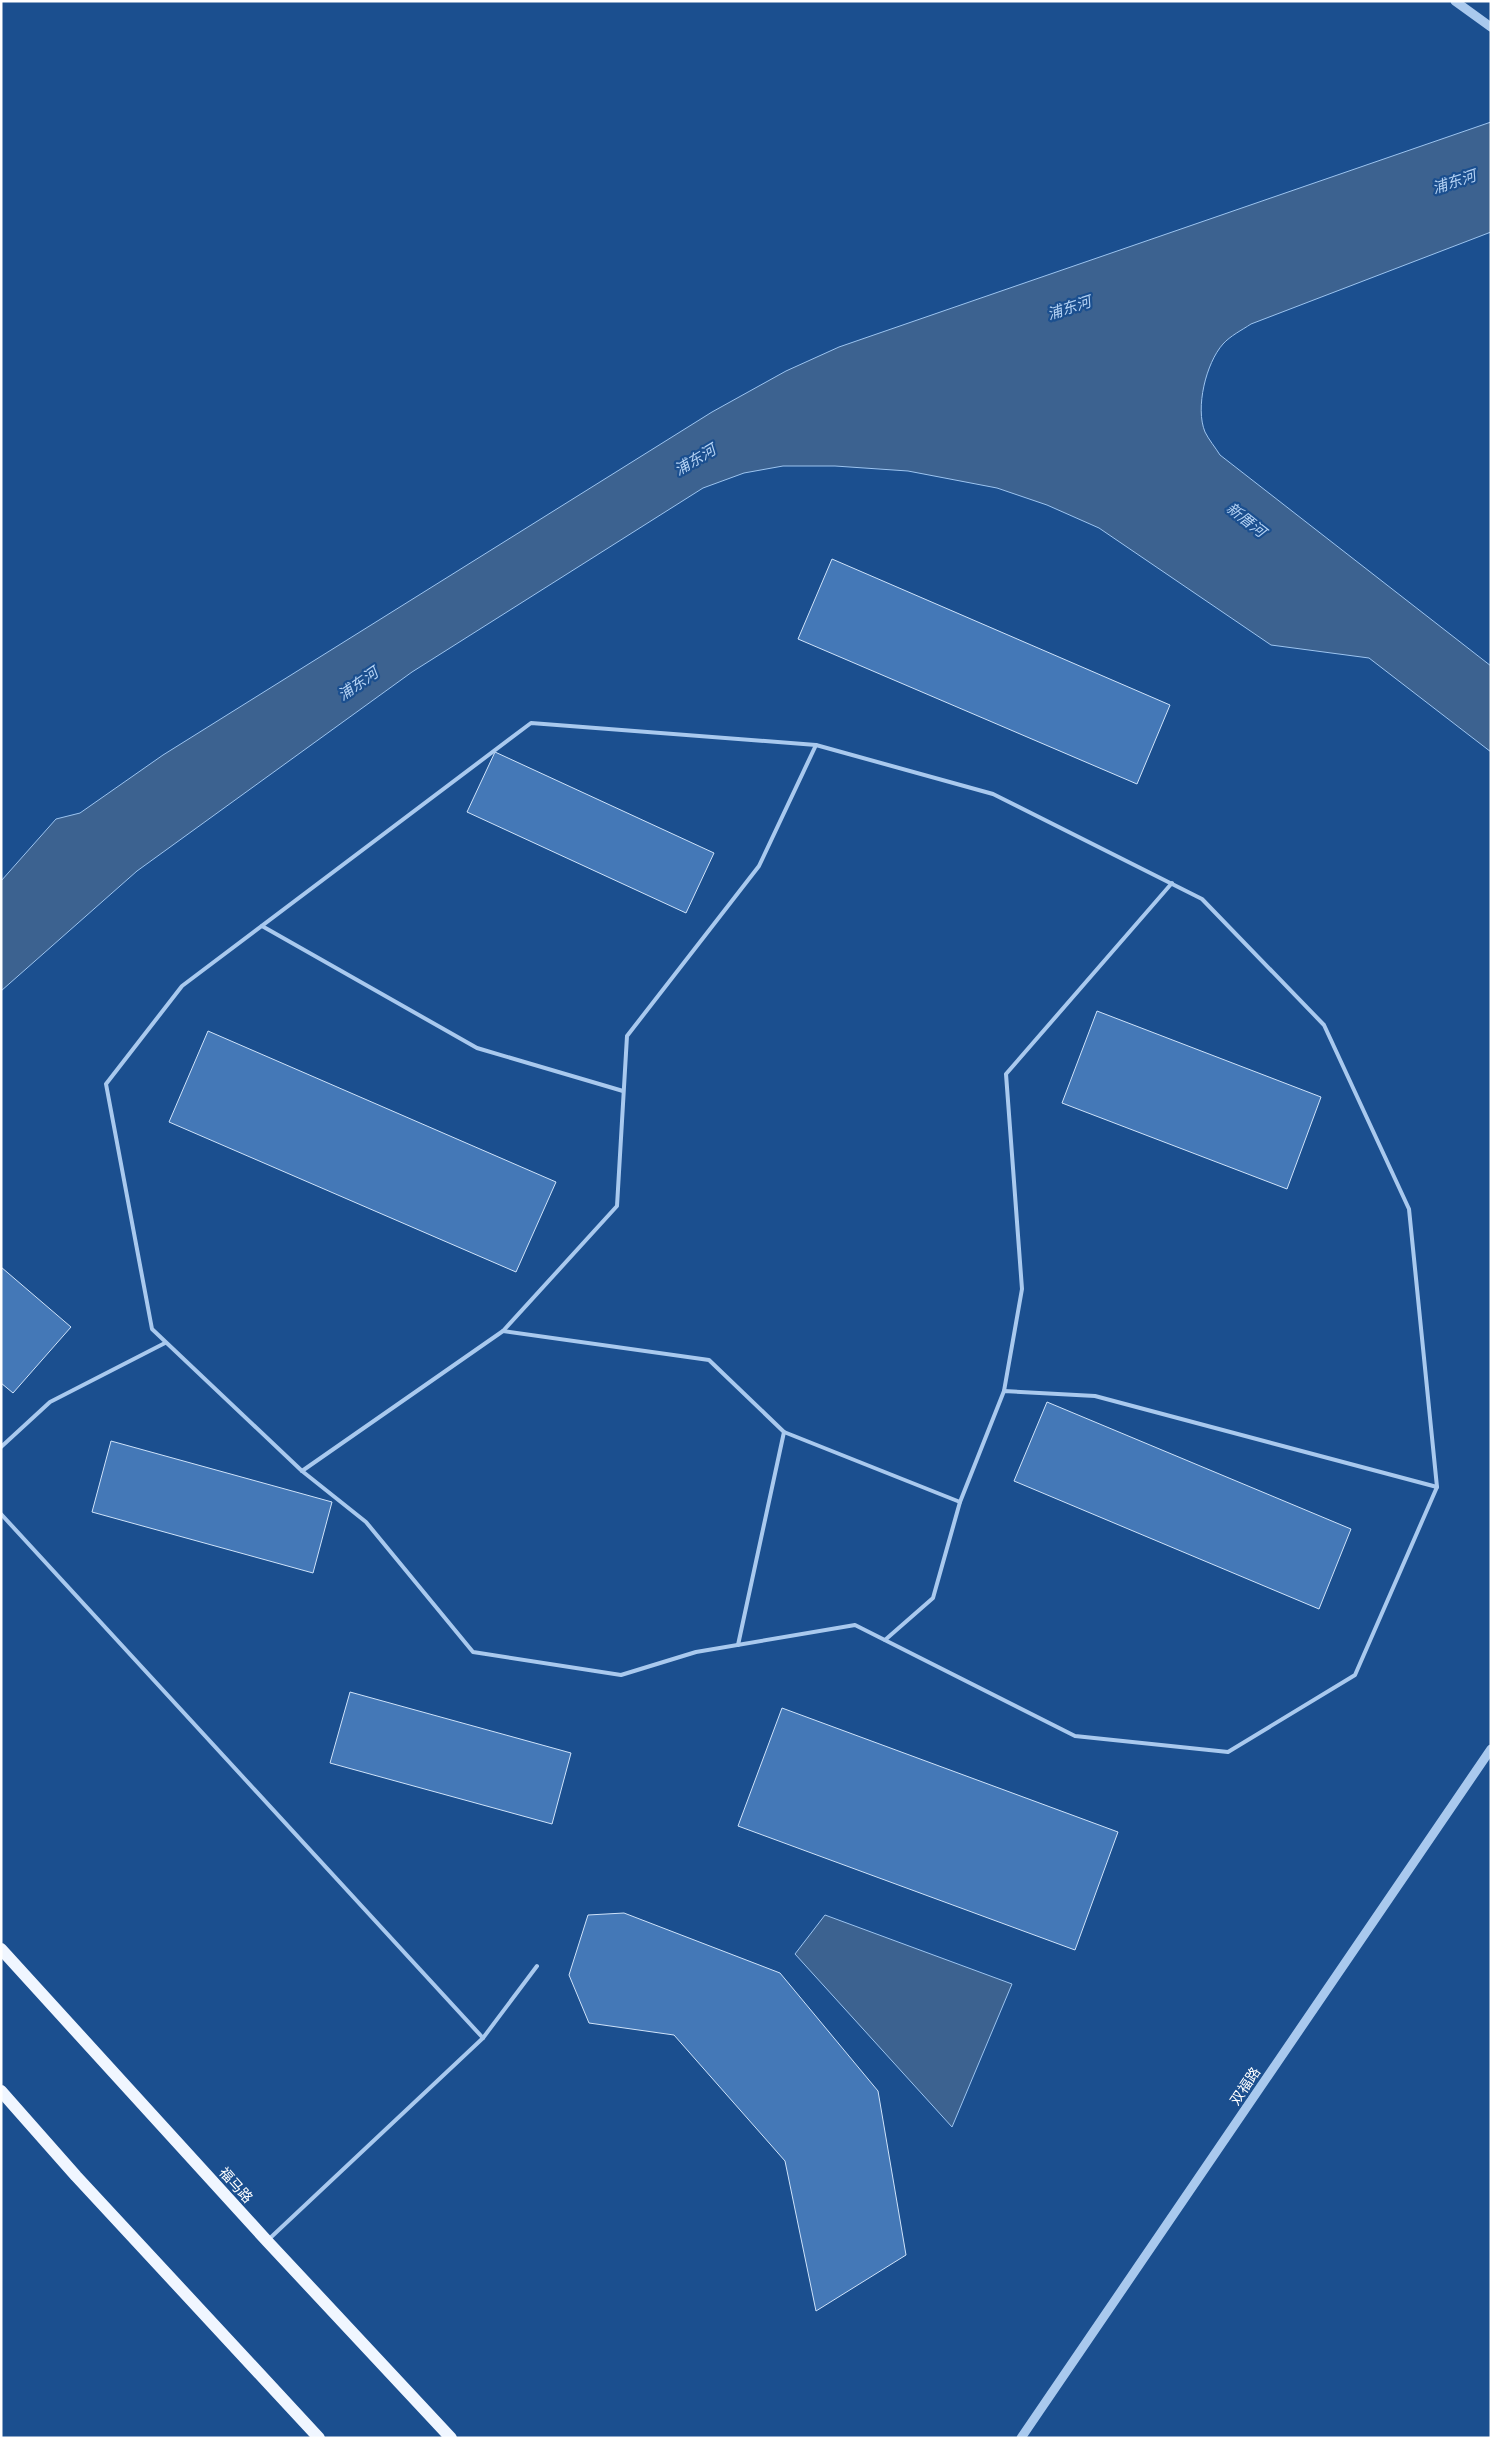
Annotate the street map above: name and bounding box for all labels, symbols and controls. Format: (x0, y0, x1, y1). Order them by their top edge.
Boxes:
water label: 浦东河 (1430, 165, 1481, 198)
water label: 浦东河 (1045, 291, 1096, 324)
water label: 浦东河 (671, 438, 721, 479)
water label: 新厝河 (1223, 498, 1272, 543)
water label: 浦东河 (334, 661, 384, 704)
street label: 双福路 (1226, 2064, 1264, 2108)
street label: 福马路 (215, 2163, 257, 2207)

